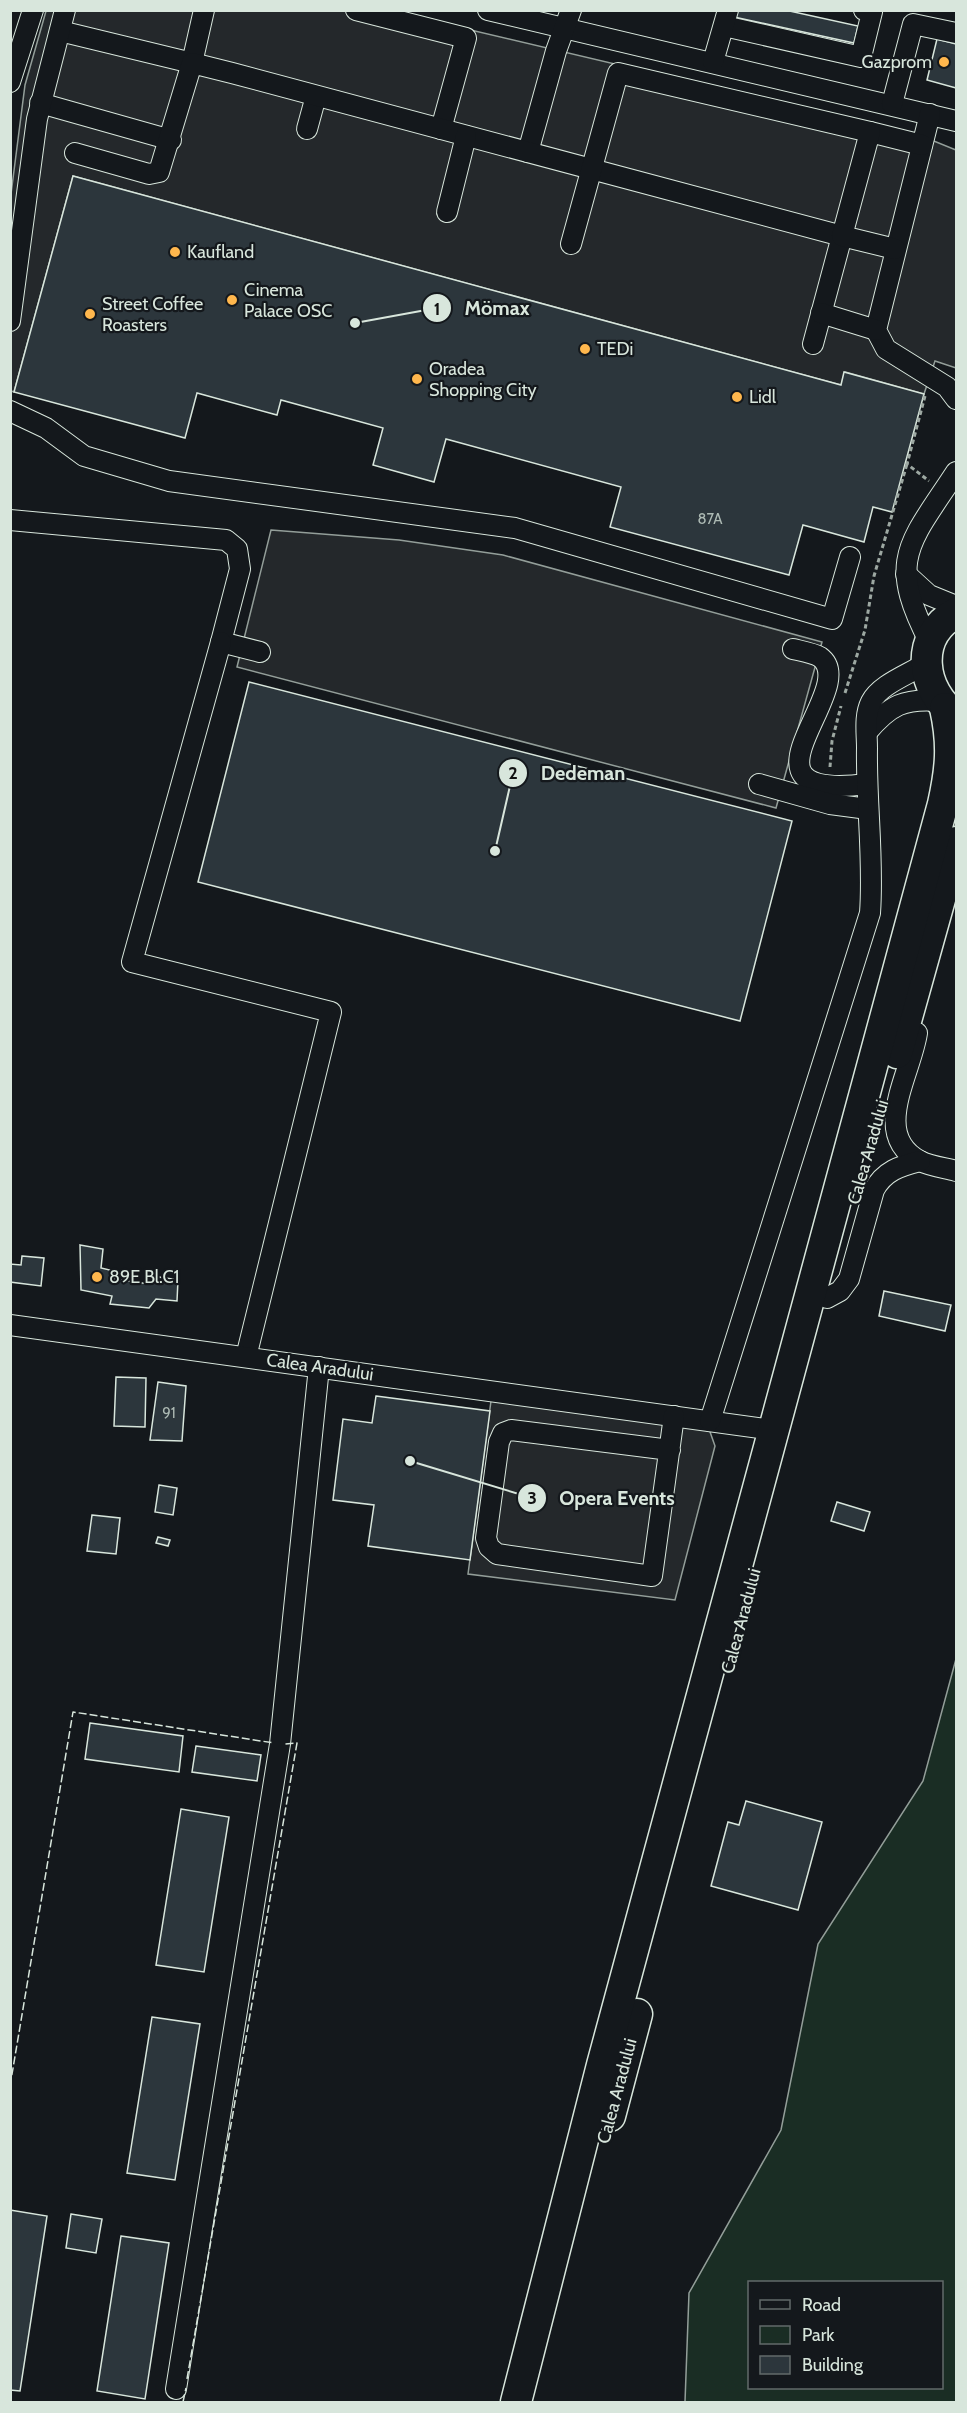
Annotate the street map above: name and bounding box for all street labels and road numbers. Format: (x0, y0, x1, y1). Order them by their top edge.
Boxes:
street label: Calea Aradului (843, 1097, 893, 1207)
street label: Calea Aradului (265, 1349, 375, 1385)
street label: Calea Aradului (716, 1566, 766, 1676)
street label: Calea Aradului (592, 2036, 642, 2146)

